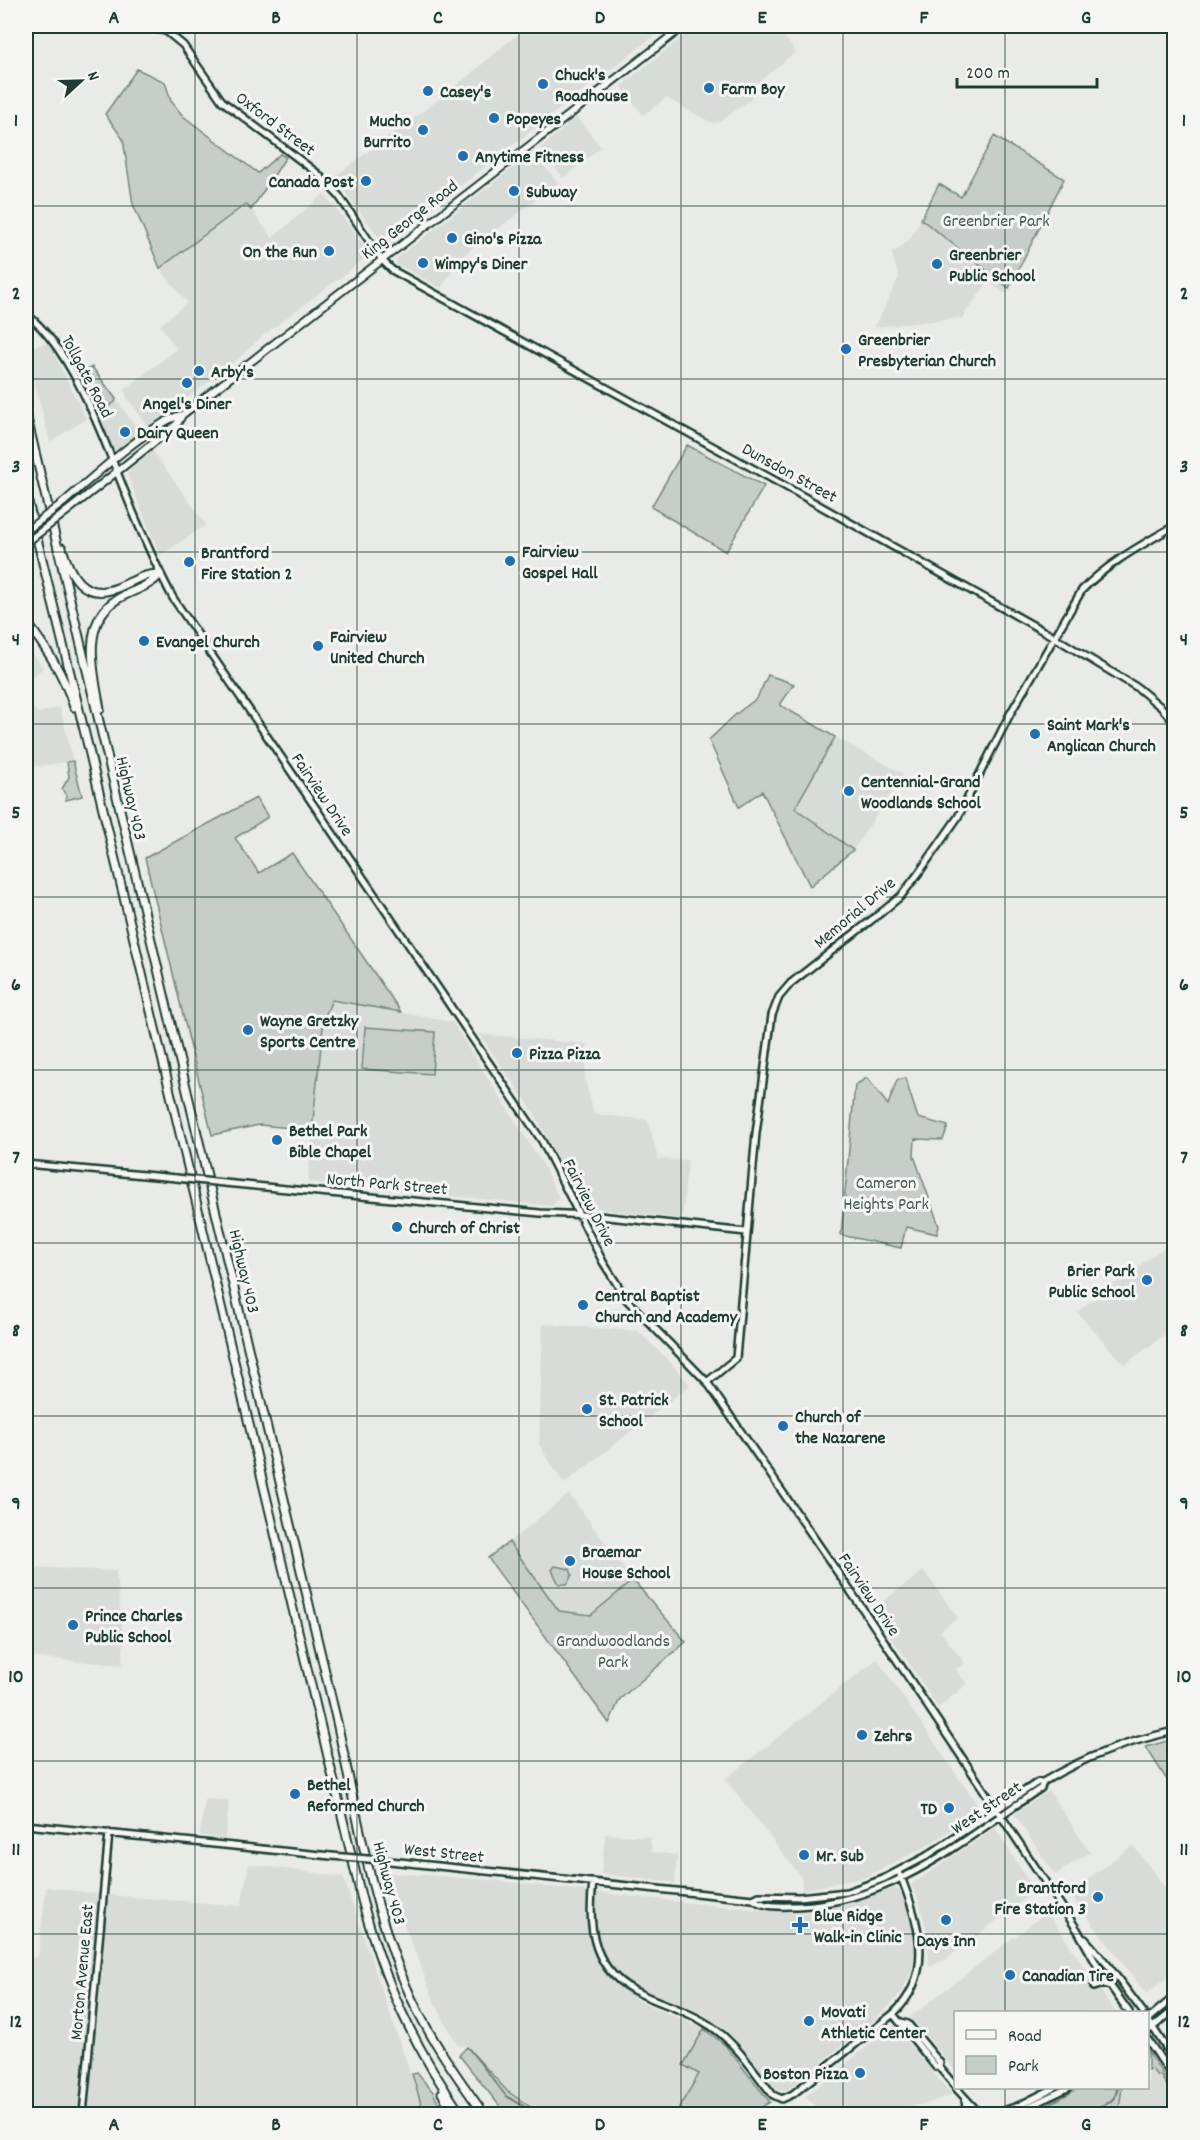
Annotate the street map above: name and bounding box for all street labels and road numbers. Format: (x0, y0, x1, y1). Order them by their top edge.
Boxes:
street label: Oxford Street (229, 87, 320, 164)
street label: King George Road (357, 175, 464, 267)
street label: Tollgate Road (53, 331, 118, 423)
street label: Dunsdon Street (737, 438, 841, 511)
street label: Fairview Drive (284, 749, 358, 842)
street label: Highway 403 (108, 754, 151, 843)
street label: Memorial Drive (809, 872, 902, 956)
street label: Fairview Drive (555, 1155, 621, 1251)
street label: North Park Street (325, 1168, 449, 1203)
street label: Highway 403 (221, 1227, 264, 1316)
street label: Fairview Drive (831, 1549, 905, 1642)
street label: West Street (947, 1776, 1028, 1842)
street label: West Street (402, 1838, 485, 1871)
street label: Highway 403 (364, 1839, 411, 1928)
street label: Morton Avenue East (65, 1903, 102, 2041)

